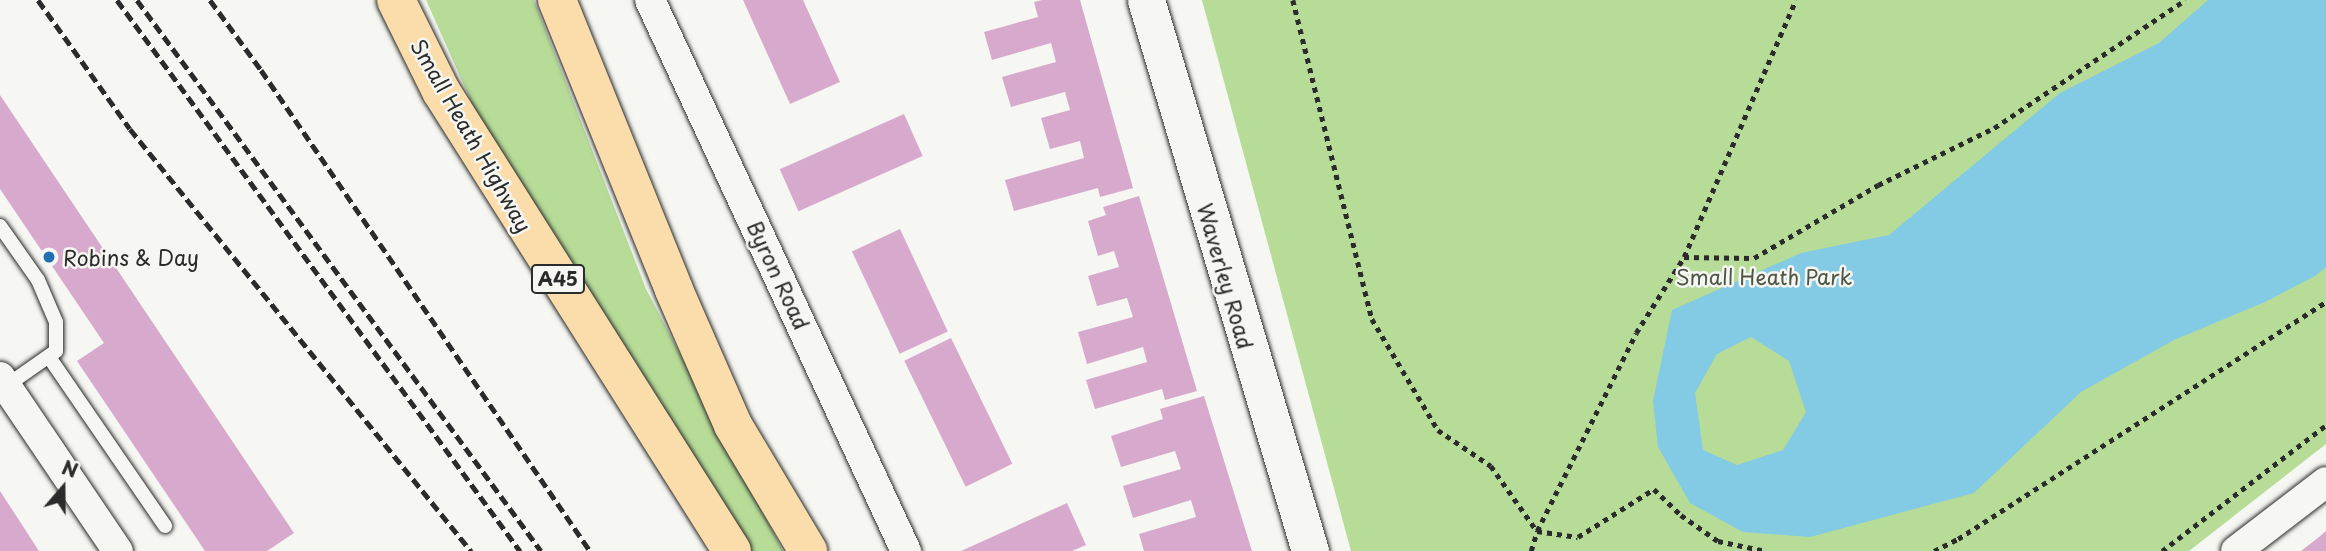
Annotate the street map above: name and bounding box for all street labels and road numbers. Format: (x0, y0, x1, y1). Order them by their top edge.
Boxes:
street label: Small Heath Highway (406, 33, 538, 237)
street label: Waverley Road (1193, 199, 1259, 353)
street label: Byron Road (743, 217, 815, 333)
road number: A45 (530, 264, 586, 294)

